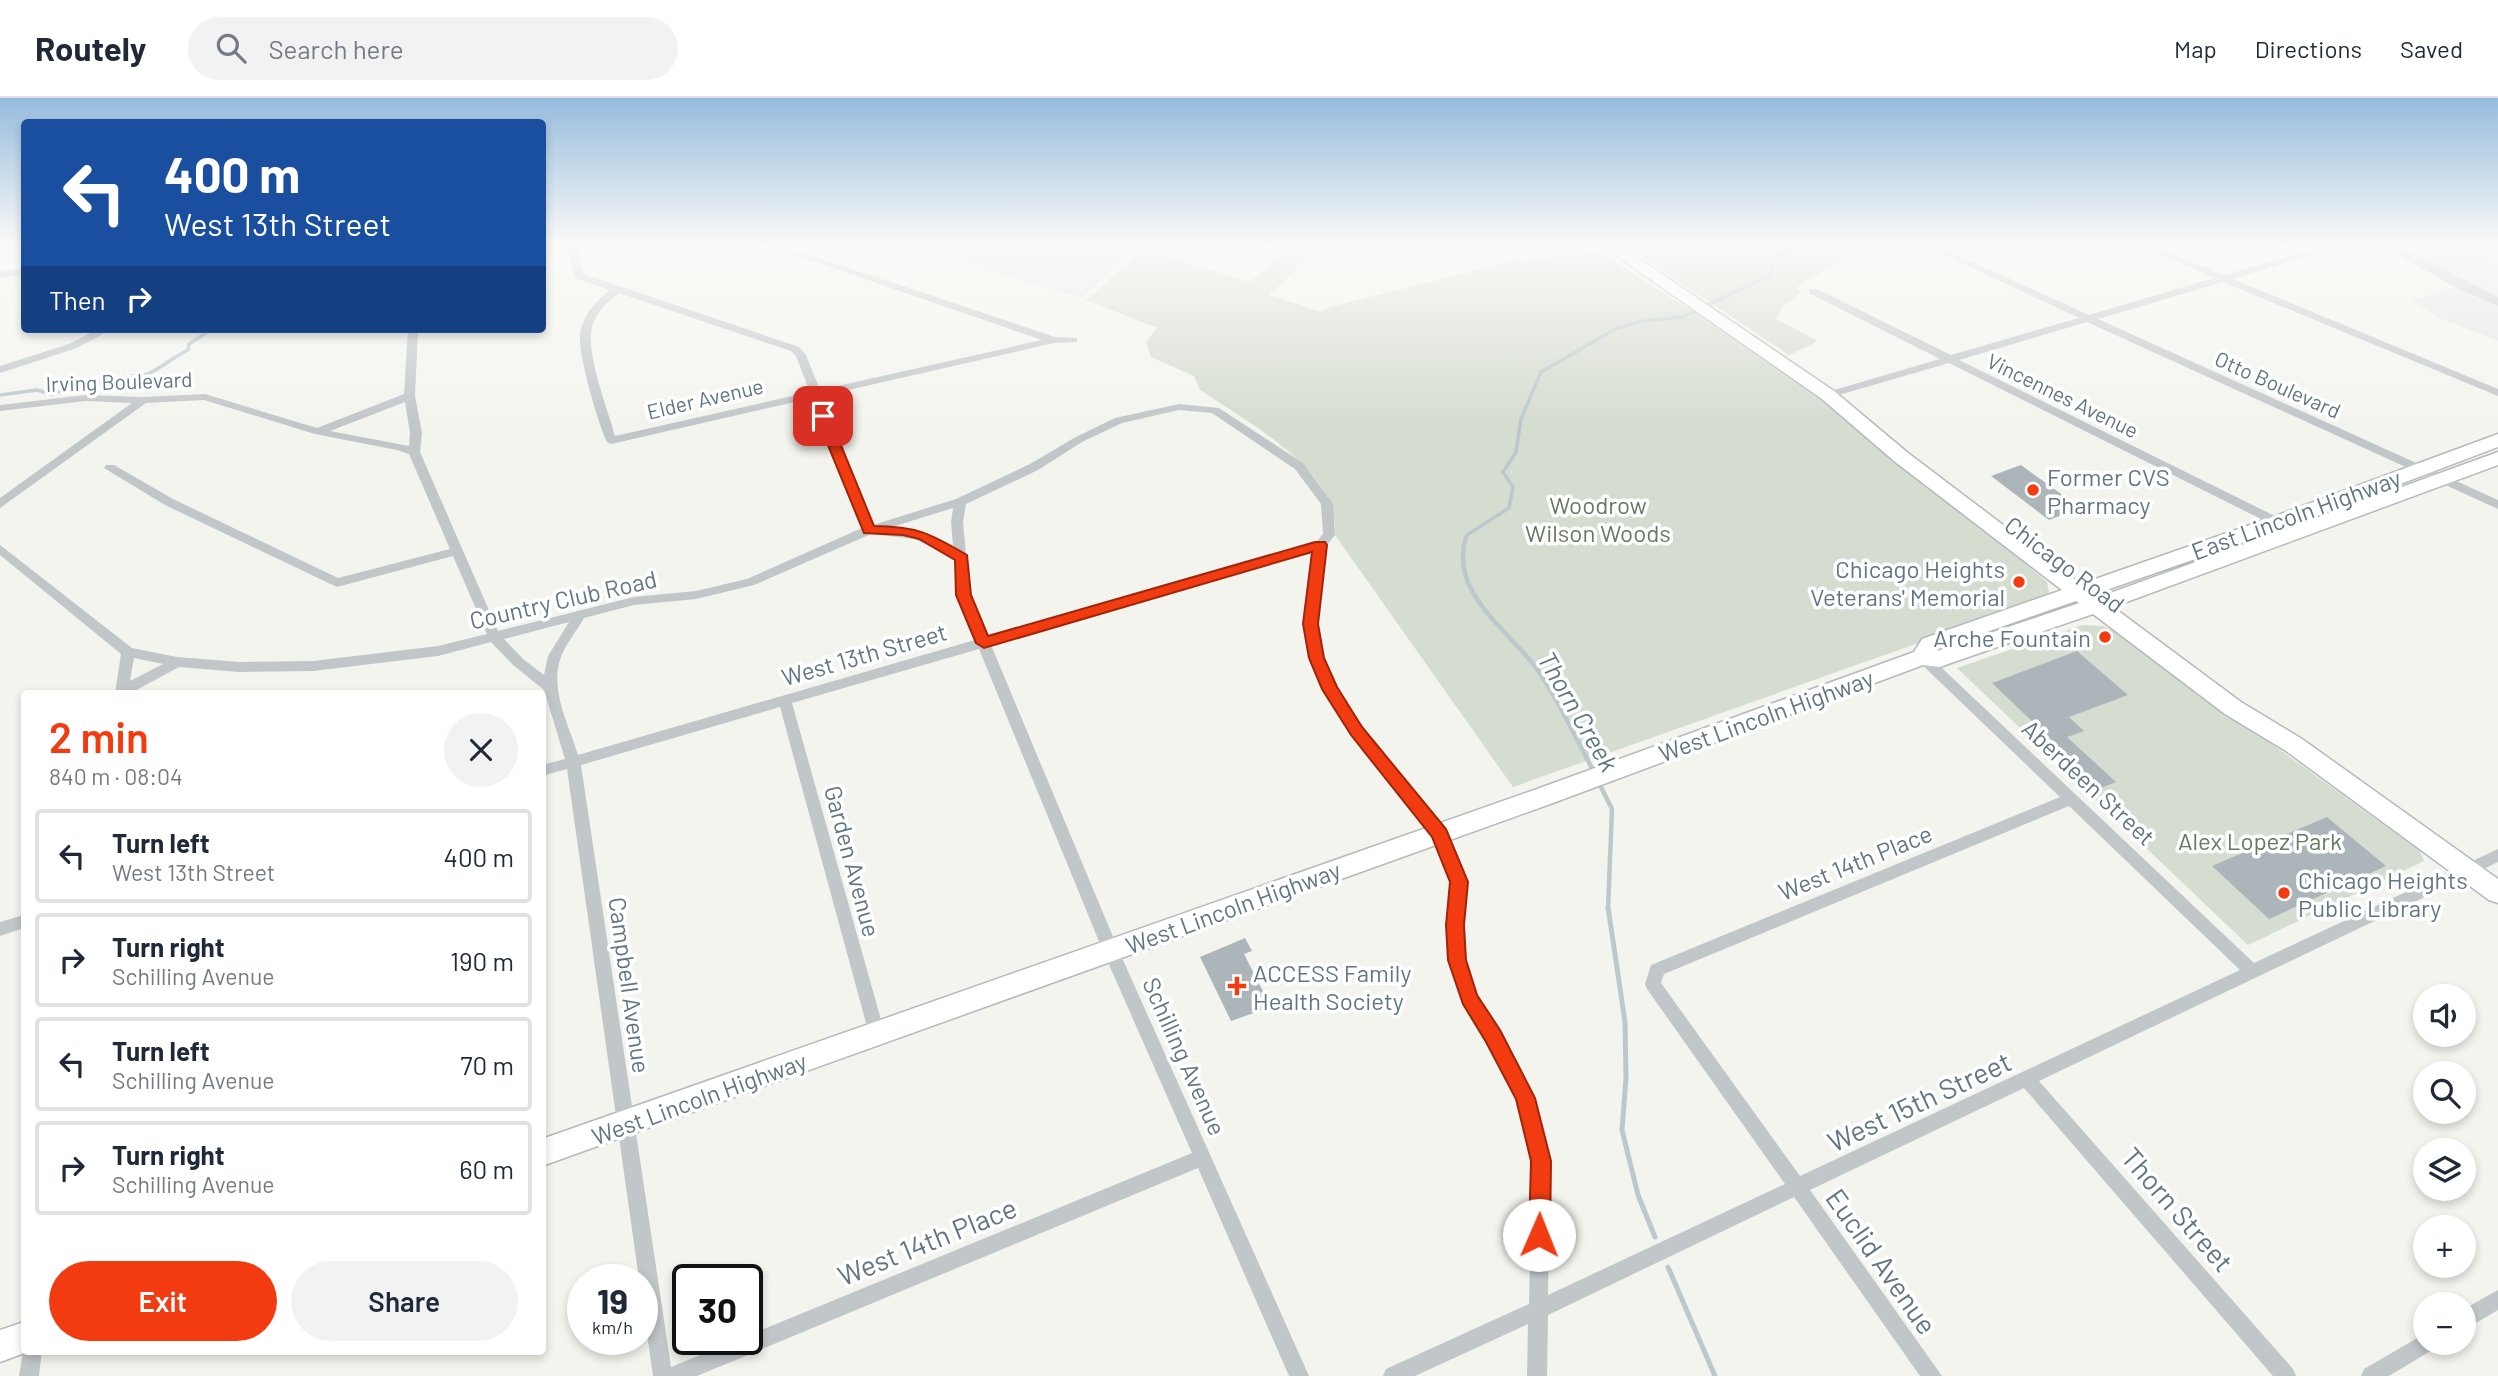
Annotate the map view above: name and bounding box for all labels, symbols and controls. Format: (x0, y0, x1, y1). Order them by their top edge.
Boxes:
search box (188, 17, 678, 80)
text: Routely (35, 28, 146, 68)
icon: search (212, 29, 250, 67)
text: Search here (268, 33, 404, 64)
text: Map (2174, 34, 2217, 63)
text: Directions (2255, 34, 2362, 63)
text: Saved (2400, 34, 2463, 63)
text: 400 m (164, 144, 300, 203)
icon: left (49, 147, 140, 238)
text: West 13th Street (164, 204, 391, 242)
icon: right (120, 280, 158, 318)
text: Then (49, 284, 106, 315)
street label: Otto Boulevard (2211, 345, 2345, 423)
street label: Vincennes Avenue (1983, 347, 2143, 443)
street label: Irving Boulevard (45, 366, 193, 396)
street label: Elder Avenue (644, 372, 766, 424)
pin (793, 386, 853, 446)
icon: arrive (804, 397, 842, 435)
place label: Former CVS Pharmacy (2047, 462, 2170, 519)
street label: East Lincoln Highway (2187, 463, 2405, 565)
marker: Former CVS Pharmacy (2025, 482, 2041, 498)
park label: Woodrow Wilson Woods (1525, 490, 1671, 547)
street label: Chicago Road (2000, 510, 2130, 618)
place label: Chicago Heights Veterans' Memorial (1810, 554, 2005, 611)
street label: Country Club Road (467, 563, 659, 635)
marker: Chicago Heights Veterans' Memorial (2011, 574, 2027, 590)
street label: West 13th Street (778, 617, 950, 691)
place label: Arche Fountain (1933, 623, 2091, 652)
marker: Arche Fountain (2097, 629, 2113, 645)
water label: Thorn Creek (1532, 646, 1626, 777)
street label: West Lincoln Highway (1655, 663, 1877, 767)
text: 2 min (49, 711, 149, 761)
button: close (444, 713, 518, 787)
street label: Aberdeen Street (2017, 713, 2161, 851)
text: 840 m · 08:04 (49, 762, 183, 790)
street label: Garden Avenue (819, 782, 887, 940)
street label: West 14th Place (1774, 818, 1936, 906)
park label: Alex Lopez Park (2178, 826, 2342, 855)
text: Turn left (112, 827, 210, 858)
icon: left (53, 837, 91, 875)
text: 400 m (444, 841, 514, 872)
street label: West Lincoln Highway (1122, 855, 1344, 959)
text: West 13th Street (112, 858, 275, 886)
place label: Chicago Heights Public Library (2298, 865, 2468, 922)
marker: Chicago Heights Public Library (2276, 885, 2292, 901)
street label: Campbell Avenue (603, 895, 657, 1075)
text: Turn right (112, 931, 225, 962)
icon: right (53, 941, 91, 979)
text: 190 m (450, 945, 514, 976)
place label: ACCESS Family Health Society (1253, 958, 1411, 1015)
text: Schilling Avenue (112, 962, 275, 990)
street label: Schilling Avenue (1137, 973, 1233, 1139)
marker: ACCESS Family Health Society (1227, 976, 1247, 996)
map controls (2413, 984, 2476, 1355)
button: sound (2413, 984, 2476, 1047)
text: Turn left (112, 1035, 210, 1066)
street label: West 15th Street (1822, 1044, 2016, 1158)
icon: left (53, 1045, 91, 1083)
street label: West Lincoln Highway (588, 1046, 810, 1150)
text: 70 m (460, 1049, 514, 1080)
button: search (2413, 1061, 2476, 1124)
text: Schilling Avenue (112, 1066, 275, 1094)
button: layers (2413, 1138, 2476, 1201)
text: Turn right (112, 1139, 225, 1170)
street label: Thorn Street (2115, 1140, 2241, 1278)
icon: right (53, 1149, 91, 1187)
text: 60 m (459, 1153, 514, 1184)
text: Schilling Avenue (112, 1170, 275, 1198)
street label: Euclid Avenue (1819, 1182, 1945, 1340)
street label: West 14th Place (833, 1190, 1021, 1292)
position arrow (1502, 1198, 1576, 1272)
button: + (2413, 1215, 2476, 1278)
button: Exit (49, 1261, 277, 1341)
button: Share (291, 1261, 518, 1341)
speed limit sign: 30 (672, 1264, 763, 1355)
text: 19 (597, 1279, 628, 1321)
button: − (2413, 1292, 2476, 1355)
text: km/h (592, 1316, 633, 1338)

